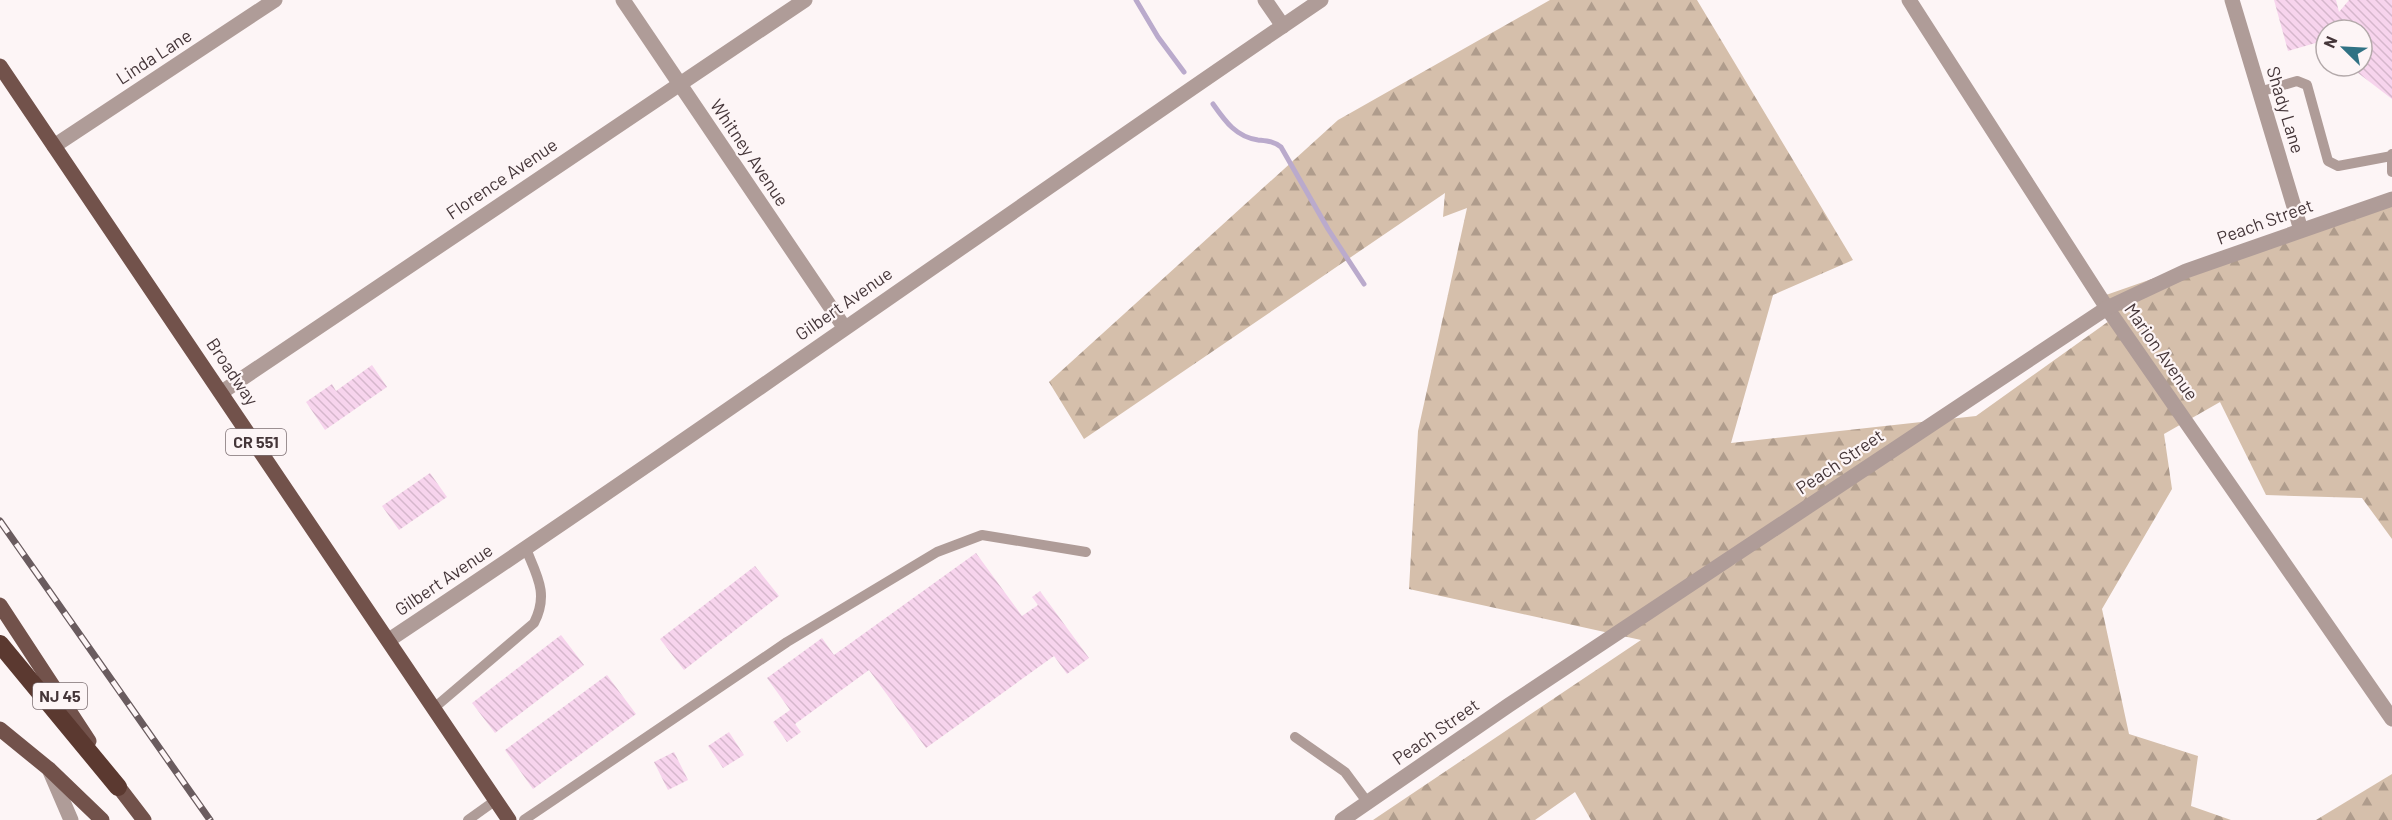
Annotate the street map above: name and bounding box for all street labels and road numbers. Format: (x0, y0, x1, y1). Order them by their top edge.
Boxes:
street label: Linda Lane (112, 24, 195, 89)
street label: Shady Lane (2262, 64, 2310, 156)
street label: Whitney Avenue (706, 95, 794, 210)
street label: Florence Avenue (442, 133, 561, 224)
street label: Peach Street (2214, 193, 2316, 249)
street label: Gilbert Avenue (791, 262, 896, 345)
street label: Marion Avenue (2120, 299, 2203, 404)
street label: Broadway (202, 333, 263, 409)
street label: Peach Street (1791, 424, 1887, 498)
road number: CR 551 (226, 429, 286, 455)
street label: Gilbert Avenue (390, 538, 497, 620)
road number: NJ 45 (33, 683, 87, 709)
street label: Peach Street (1388, 693, 1483, 769)

